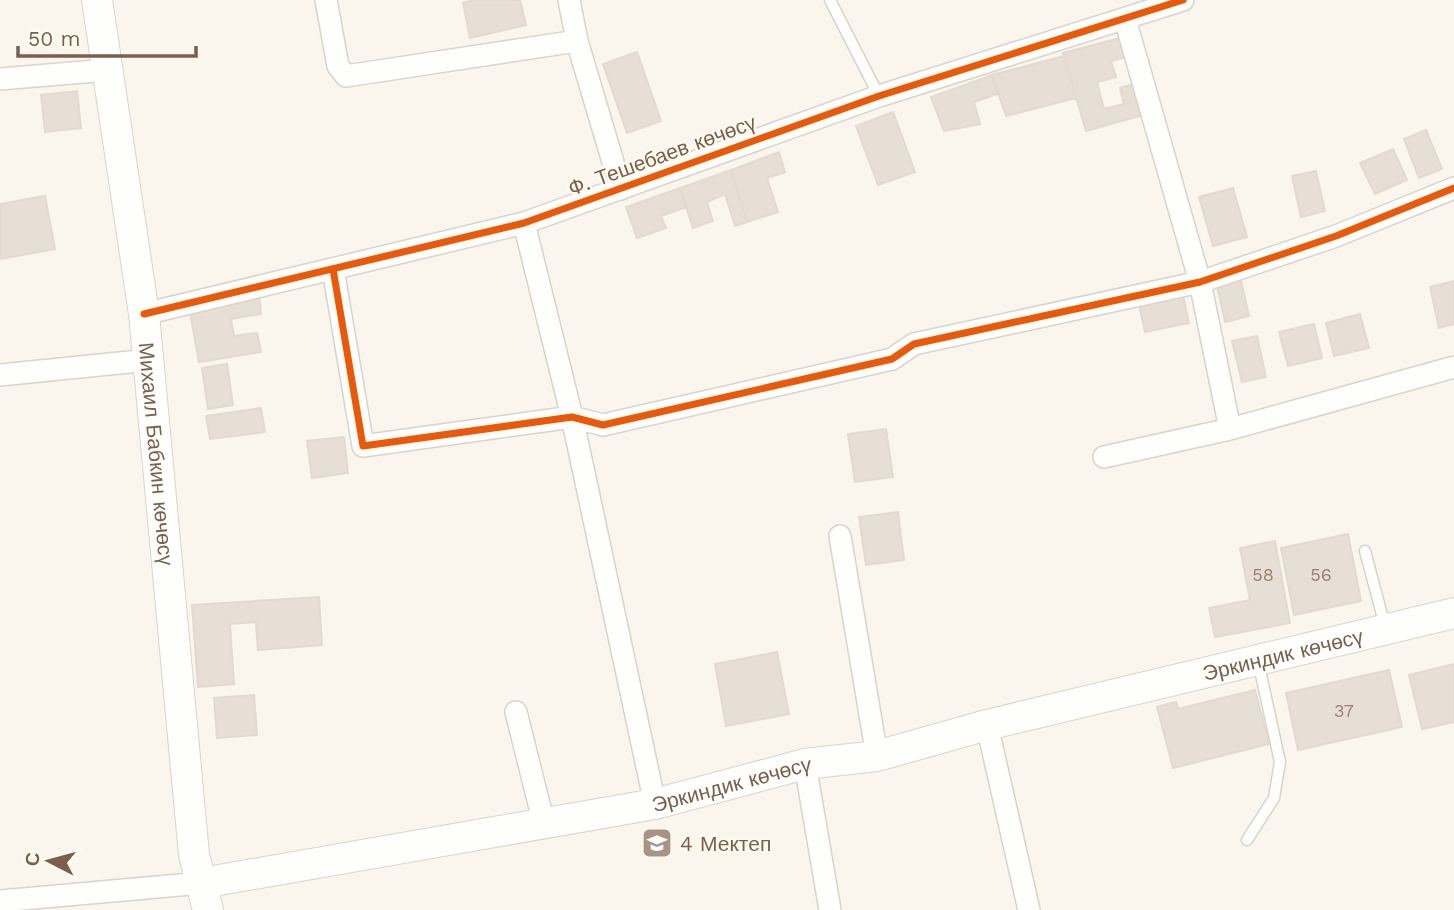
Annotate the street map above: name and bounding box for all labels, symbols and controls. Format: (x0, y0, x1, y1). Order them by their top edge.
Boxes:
scale bar (18, 14, 196, 58)
text: 50 m (28, 26, 80, 51)
street label: Ф. Тешебаев көчөсү (565, 109, 760, 201)
street label: Михаил Бабкин көчөсү (134, 341, 180, 567)
house number: 58 (1252, 564, 1274, 585)
house number: 56 (1310, 564, 1332, 585)
street label: Эркиндик көчөсү (1200, 623, 1366, 685)
house number: 37 (1334, 700, 1354, 721)
street label: Эркиндик көчөсү (649, 751, 813, 817)
north arrow (14, 826, 84, 896)
school or university icon: 4 Мектеп (640, 826, 674, 860)
place label: 4 Мектеп (680, 831, 771, 856)
text: С (20, 851, 45, 867)

